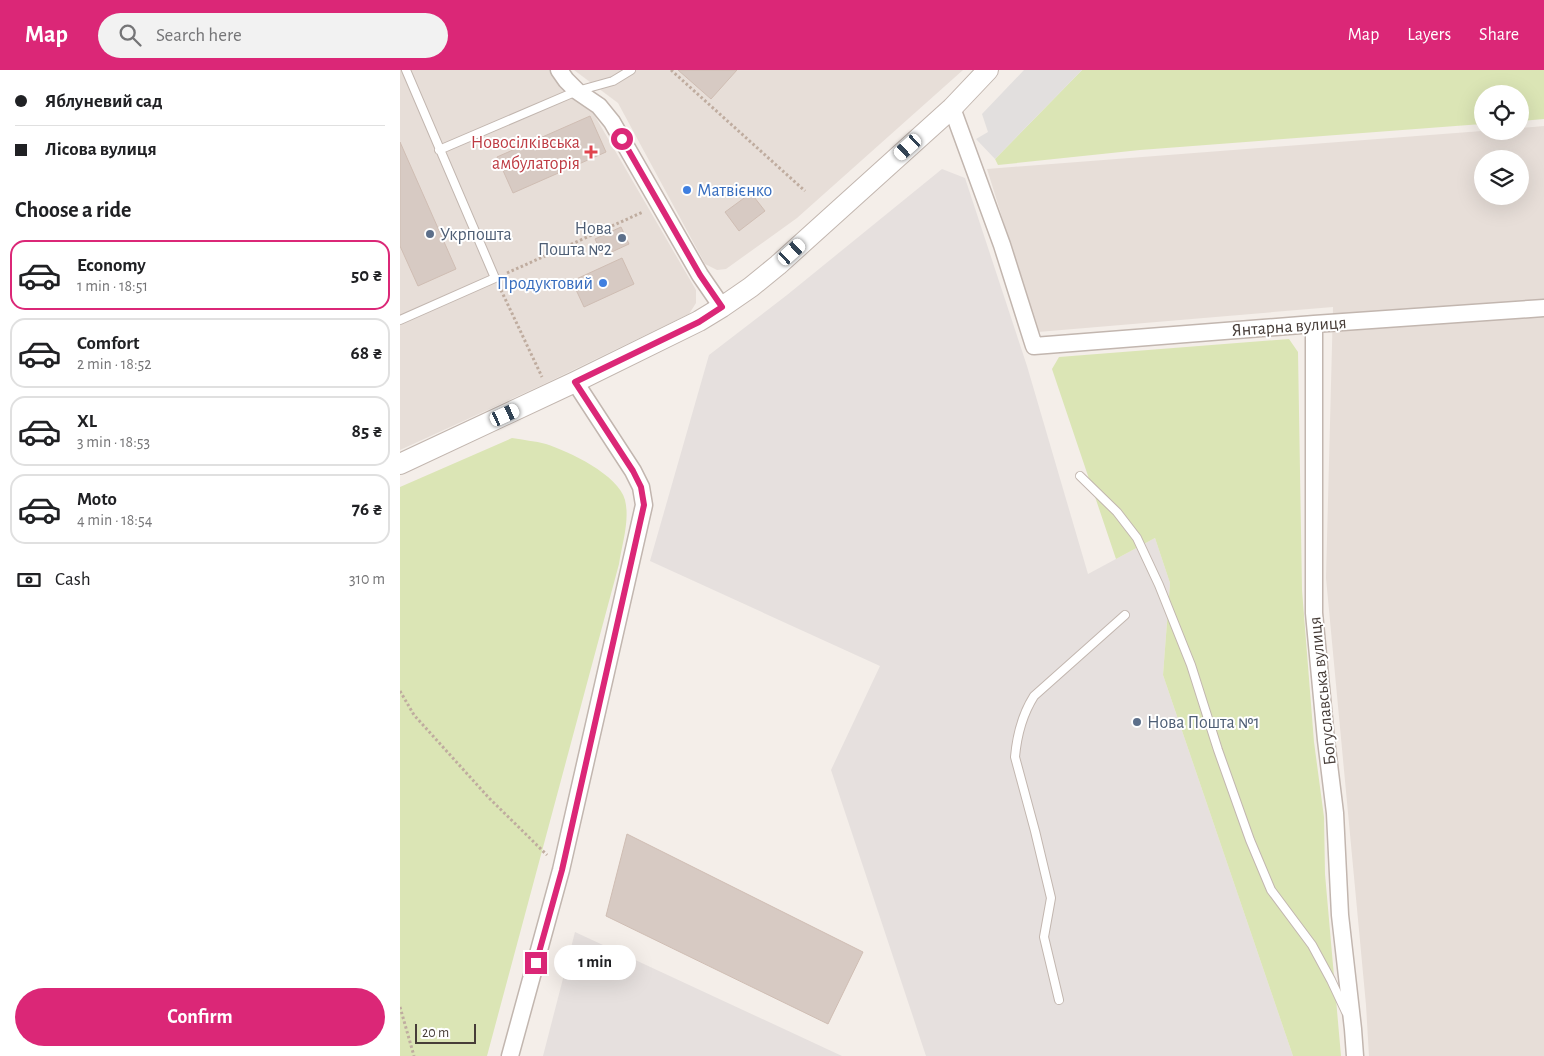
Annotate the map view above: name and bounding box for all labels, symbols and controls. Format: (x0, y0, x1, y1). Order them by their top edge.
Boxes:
search box (98, 13, 448, 58)
icon: search (116, 21, 144, 49)
text: Map (25, 23, 68, 47)
text: Search here (156, 26, 242, 45)
text: Map (1348, 26, 1379, 44)
text: Layers (1407, 26, 1451, 44)
text: Share (1479, 26, 1519, 44)
map controls (1474, 85, 1529, 205)
button: locate (1474, 85, 1529, 140)
text: Яблуневий сад (45, 92, 163, 111)
route start (611, 128, 633, 150)
car (891, 131, 924, 163)
place label: Новосілківська амбулаторія (471, 134, 580, 173)
text: Лісова вулиця (45, 140, 157, 159)
marker: Новосілківська амбулаторія (584, 145, 598, 159)
button: layers (1474, 150, 1529, 205)
place label: Матвієнко (697, 182, 772, 200)
marker: Матвієнко (681, 184, 693, 196)
text: Choose a ride (15, 199, 131, 221)
place label: Нова Пошта №2 (538, 220, 612, 259)
place label: Укрпошта (440, 226, 512, 244)
marker: Укрпошта (424, 228, 436, 240)
marker: Нова Пошта №2 (616, 232, 628, 244)
car (775, 236, 808, 268)
icon: car (17, 253, 62, 298)
text: Economy (77, 256, 146, 275)
text: 50 ₴ (351, 266, 383, 285)
place label: Продуктовий (497, 275, 593, 293)
marker: Продуктовий (597, 277, 609, 289)
text: 1 min · 18:51 (77, 278, 148, 294)
street label: Янтарна вулиця (1231, 314, 1347, 340)
icon: car (17, 331, 62, 376)
text: Comfort (77, 334, 139, 353)
text: 68 ₴ (351, 344, 383, 363)
text: 2 min · 18:52 (77, 356, 152, 372)
car (488, 402, 521, 428)
icon: car (17, 409, 62, 454)
text: XL (77, 412, 97, 431)
text: 85 ₴ (352, 422, 383, 441)
text: 3 min · 18:53 (77, 434, 150, 450)
icon: car (17, 487, 62, 532)
text: Moto (77, 490, 117, 509)
text: 76 ₴ (352, 500, 383, 519)
text: 4 min · 18:54 (77, 512, 152, 528)
icon: cash (15, 566, 43, 594)
text: Cash (55, 570, 91, 589)
text: 310 m (349, 571, 385, 587)
street label: Богуславська вулиця (1306, 616, 1340, 766)
place label: Нова Пошта №1 (1147, 714, 1260, 732)
marker: Нова Пошта №1 (1131, 716, 1143, 728)
callout: 1 min (554, 946, 636, 980)
route end (525, 952, 547, 974)
text: 1 min (578, 954, 612, 970)
button: Confirm (15, 988, 385, 1046)
scale bar (415, 1021, 476, 1044)
text: 20 m (422, 1026, 449, 1040)

